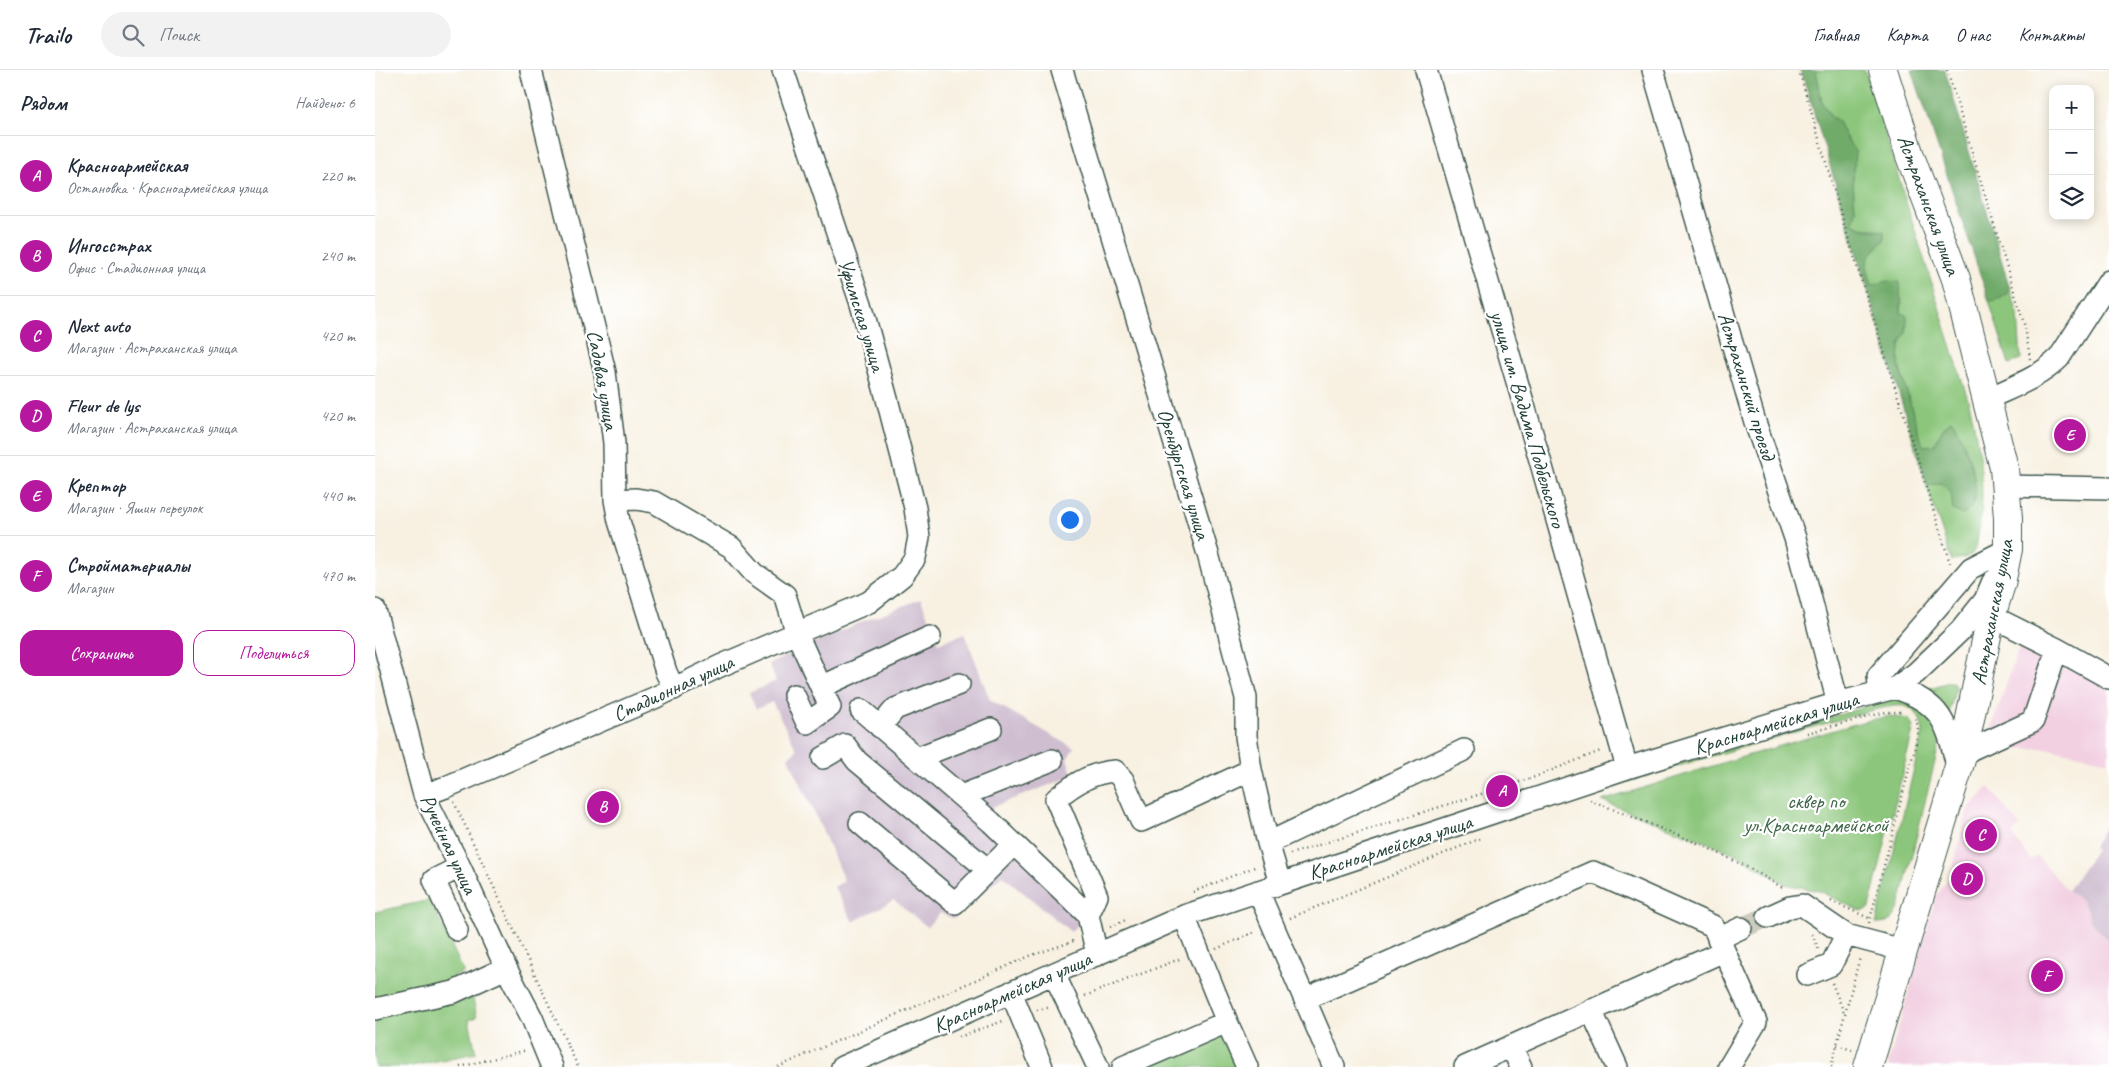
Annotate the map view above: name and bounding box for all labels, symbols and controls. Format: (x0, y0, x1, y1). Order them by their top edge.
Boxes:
search box (101, 12, 451, 57)
text: Trailo (25, 20, 71, 50)
icon: search (119, 21, 147, 49)
text: Поиск (159, 23, 199, 47)
text: Главная (1814, 24, 1859, 46)
text: Карта (1887, 24, 1928, 46)
text: О нас (1956, 24, 1991, 46)
text: Контакты (2019, 24, 2084, 46)
map controls (2049, 85, 2094, 220)
button: + (2049, 85, 2094, 130)
text: Рядом (20, 90, 67, 116)
text: Найдено: 6 (295, 93, 355, 113)
button: − (2049, 130, 2094, 175)
street label: Астраханская улица (1892, 131, 1967, 280)
text: Красноармейская (67, 154, 188, 178)
text: A (32, 166, 40, 186)
text: 220 m (321, 166, 355, 186)
button: layers (2049, 175, 2094, 220)
text: Остановка · Красноармейская улица (67, 178, 267, 198)
text: Ингосстрах (67, 234, 150, 258)
text: B (32, 246, 40, 266)
text: 240 m (321, 246, 355, 266)
street label: Уфимская улица (833, 255, 892, 377)
text: Офис · Стадионная улица (67, 258, 205, 278)
street label: улица им. Вадима Подбельского (1484, 306, 1572, 532)
street label: Астраханский проезд (1712, 309, 1782, 465)
text: Next avto (67, 314, 130, 338)
text: C (32, 326, 40, 346)
text: 420 m (321, 326, 355, 346)
street label: Садовая улица (581, 328, 625, 434)
text: Магазин · Астраханская улица (67, 338, 237, 358)
text: Fleur de lys (67, 394, 140, 418)
street label: Оренбургская улица (1152, 405, 1217, 544)
text: D (31, 406, 41, 426)
text: 420 m (321, 406, 355, 426)
pin: E (2054, 416, 2086, 454)
text: Магазин · Астраханская улица (67, 418, 237, 438)
text: Крептор (67, 474, 125, 498)
text: E (32, 486, 40, 506)
text: 440 m (321, 486, 355, 506)
text: Магазин · Яшин переулок (67, 498, 203, 518)
your location (1057, 507, 1083, 533)
street label: Астраханская улица (1965, 535, 2019, 687)
text: Стройматериалы (67, 554, 190, 578)
text: F (32, 566, 40, 586)
text: 470 m (321, 566, 355, 586)
text: Магазин (67, 578, 114, 598)
button: Сохранить (20, 630, 183, 676)
button: Поделиться (193, 630, 355, 676)
street label: Стадионная улица (609, 648, 739, 727)
street label: Красноармейская улица (1691, 685, 1863, 760)
pin: A (1486, 772, 1518, 810)
pin: B (587, 788, 619, 826)
park label: сквер по ул.Красноармейской (1741, 788, 1890, 838)
street label: Ручейная улица (415, 790, 484, 899)
street label: Красноармейская улица (1305, 808, 1477, 886)
pin: C (1965, 816, 1997, 854)
pin: D (1951, 860, 1983, 898)
street label: Красноармейская улица (929, 945, 1097, 1039)
pin: F (2031, 957, 2063, 995)

